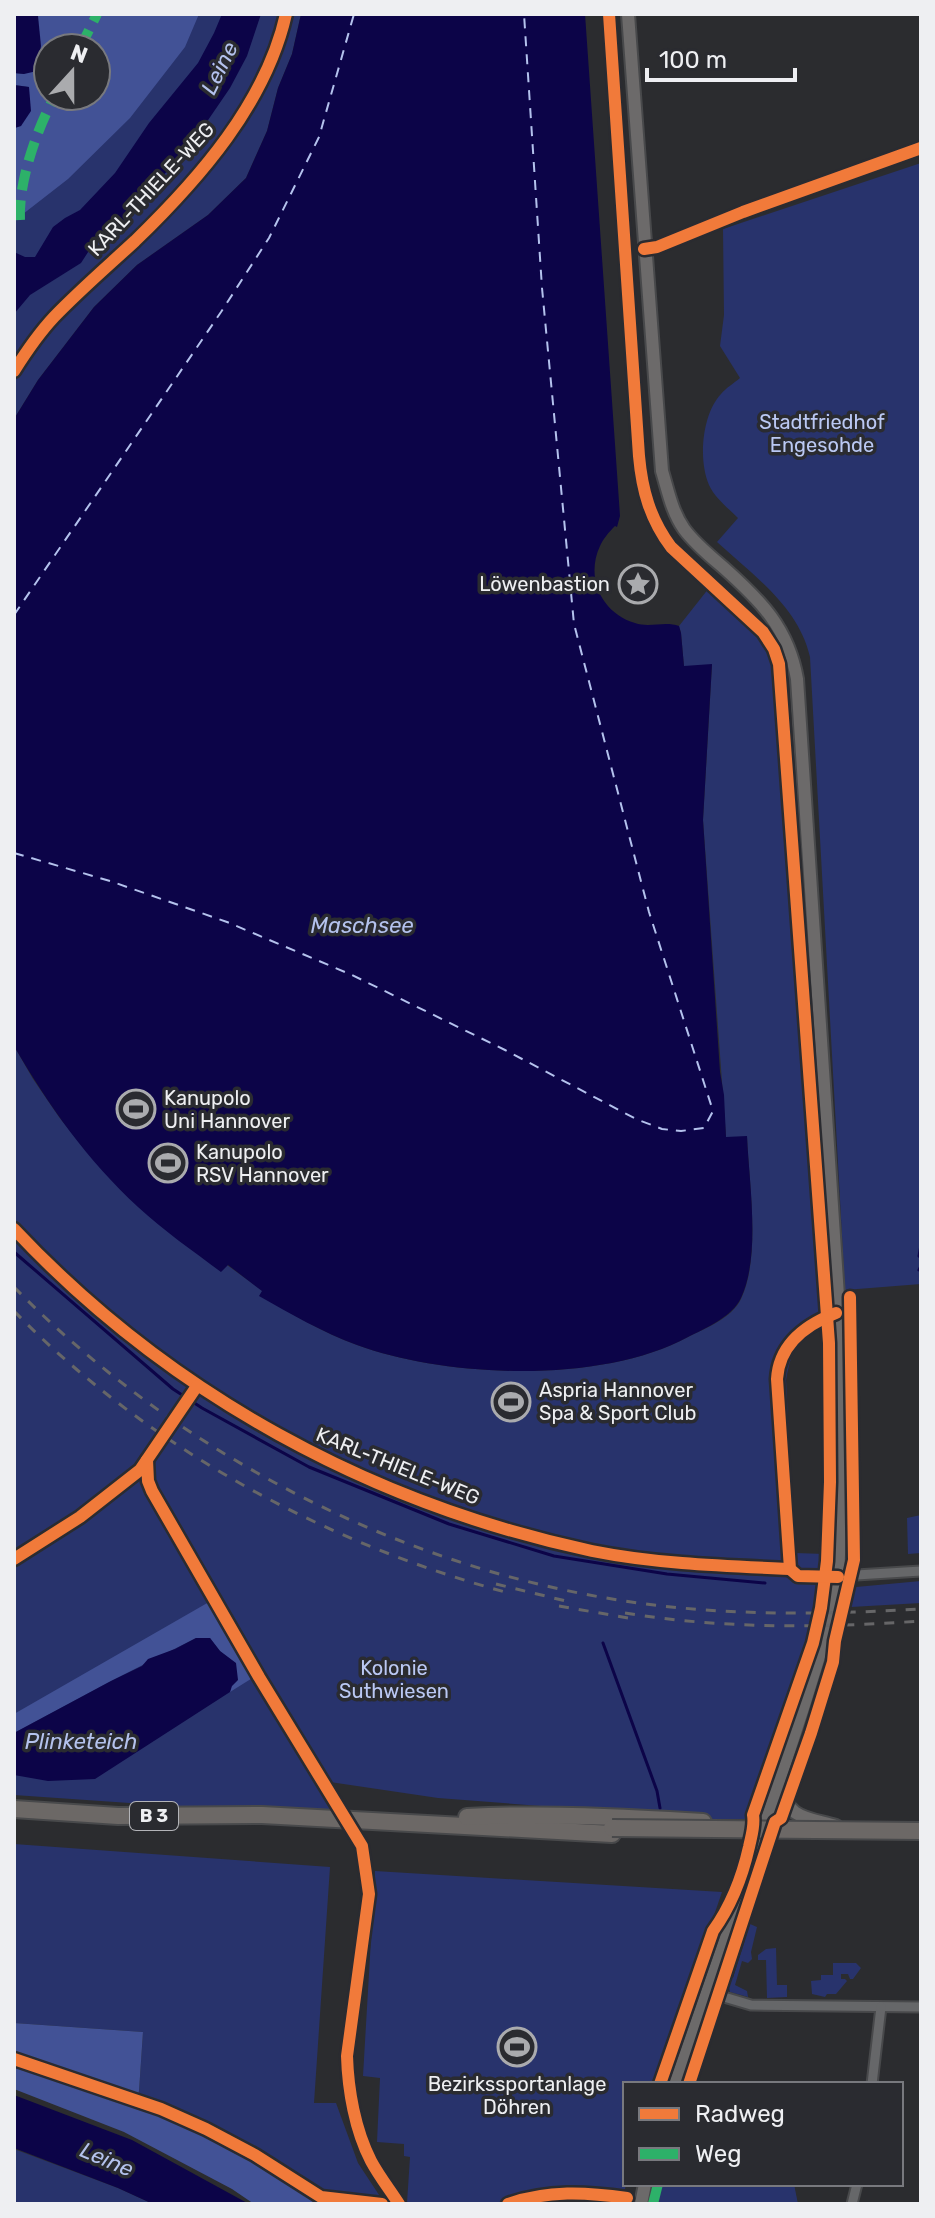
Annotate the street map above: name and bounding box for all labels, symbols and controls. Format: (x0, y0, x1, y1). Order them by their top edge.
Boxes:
north arrow (32, 32, 112, 112)
scale bar (647, 32, 795, 82)
text: N (67, 38, 91, 69)
water label: Leine (195, 38, 244, 99)
text: 100 m (659, 46, 727, 74)
street label: KARL-THIELE-WEG (83, 117, 219, 261)
park label: Stadtfriedhof Engesohde (759, 410, 885, 457)
place icon: Löwenbastion (617, 563, 659, 605)
place label: Löwenbastion (479, 572, 610, 596)
water label: Maschsee (311, 912, 413, 939)
place label: Kanupolo Uni Hannover (164, 1086, 290, 1133)
sports icon: Kanupolo Uni Hannover (115, 1088, 157, 1130)
place label: Kanupolo RSV Hannover (196, 1140, 329, 1187)
sports icon: Kanupolo RSV Hannover (147, 1142, 189, 1184)
place label: Aspria Hannover Spa & Sport Club (539, 1378, 696, 1425)
sports icon: Aspria Hannover Spa & Sport Club (490, 1381, 532, 1423)
street label: KARL-THIELE-WEG (313, 1422, 483, 1510)
park label: Kolonie Suthwiesen (339, 1656, 449, 1703)
water label: Plinketeich (25, 1728, 137, 1755)
road number: B 3 (130, 1802, 178, 1830)
sports icon: Bezirkssportanlage Döhren (496, 2026, 538, 2068)
place label: Bezirkssportanlage Döhren (428, 2072, 606, 2119)
legend (623, 2082, 903, 2186)
text: Radweg (695, 2100, 785, 2128)
water label: Leine (76, 2136, 137, 2183)
text: Weg (695, 2140, 742, 2168)

